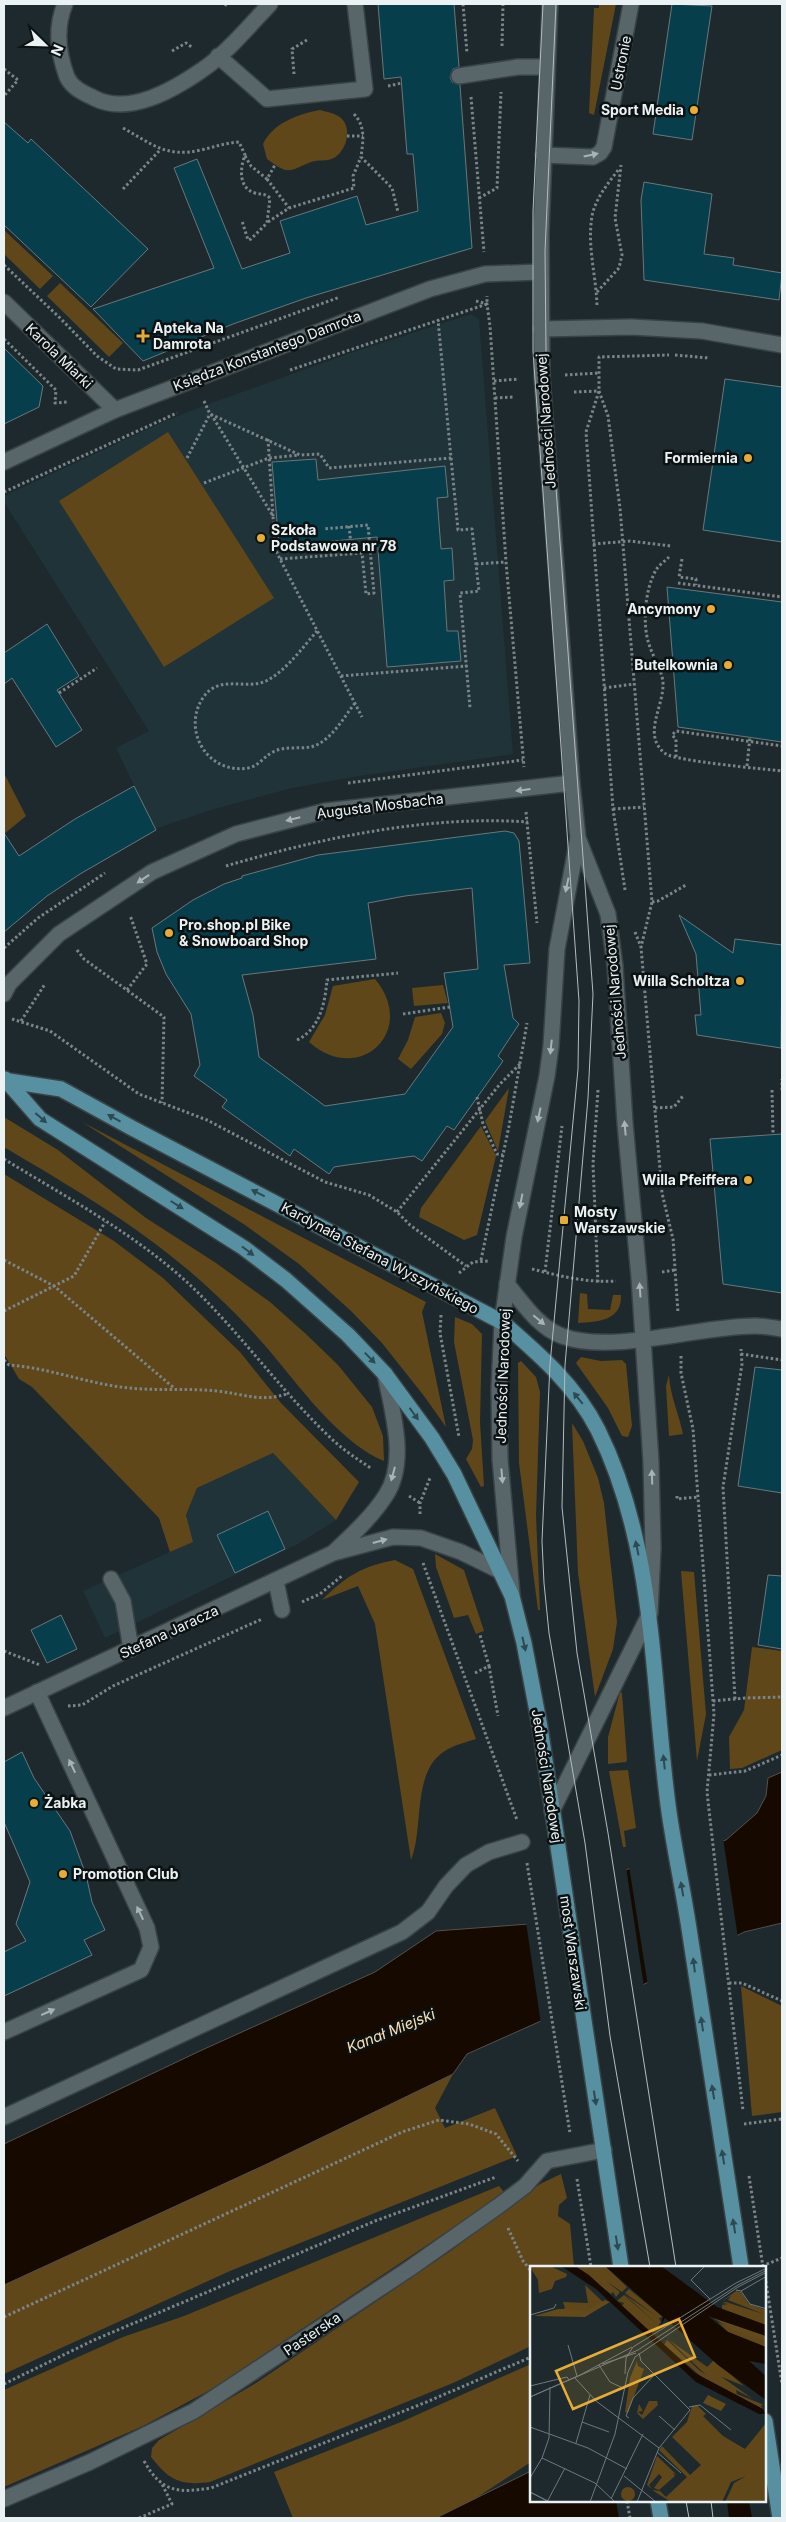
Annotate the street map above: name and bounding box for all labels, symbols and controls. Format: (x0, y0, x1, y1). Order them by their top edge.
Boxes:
north arrow (20, 20, 70, 70)
street label: Ustronie (607, 34, 634, 92)
text: N (48, 42, 67, 59)
place label: Sport Media (601, 101, 684, 118)
marker: Sport Media (688, 104, 700, 116)
one-way arrow (584, 151, 599, 159)
street label: Księdza Konstantego Damrota (170, 307, 363, 394)
place label: Apteka Na Damrota (153, 319, 224, 352)
street label: Karola Miarki (22, 320, 96, 392)
marker: Apteka Na Damrota (137, 330, 149, 342)
street label: Jedności Narodowej (532, 353, 559, 489)
place label: Formiernia (664, 449, 738, 466)
marker: Formiernia (742, 452, 754, 464)
place label: Szkoła Podstawowa nr 78 (271, 521, 397, 554)
marker: Szkoła Podstawowa nr 78 (255, 532, 267, 544)
place label: Ancymony (627, 600, 702, 617)
marker: Ancymony (705, 603, 717, 615)
place label: Butelkownia (634, 656, 718, 673)
marker: Butelkownia (722, 659, 734, 671)
one-way arrow (515, 786, 531, 794)
street label: Augusta Mosbacha (315, 789, 444, 822)
one-way arrow (285, 815, 300, 823)
one-way arrow (136, 874, 149, 883)
one-way arrow (563, 878, 571, 894)
place label: Pro.shop.pl Bike & Snowboard Shop (179, 916, 309, 949)
street label: Jedności Narodowej (600, 924, 629, 1060)
marker: Pro.shop.pl Bike & Snowboard Shop (163, 927, 175, 939)
place label: Willa Scholtza (633, 972, 730, 989)
marker: Willa Scholtza (734, 975, 746, 987)
one-way arrow (547, 1039, 555, 1055)
one-way arrow (535, 1107, 543, 1122)
one-way arrow (34, 1112, 47, 1123)
one-way arrow (106, 1114, 121, 1122)
one-way arrow (621, 1120, 629, 1136)
place label: Willa Pfeiffera (642, 1171, 738, 1188)
marker: Willa Pfeiffera (742, 1174, 754, 1186)
one-way arrow (251, 1189, 265, 1197)
one-way arrow (517, 1194, 525, 1209)
street label: Kardynała Stefana Wyszyńskiego (279, 1198, 482, 1317)
one-way arrow (170, 1201, 183, 1210)
place label: Mosty Warszawskie (574, 1203, 666, 1236)
marker: Mosty Warszawskie (558, 1214, 570, 1226)
one-way arrow (241, 1246, 255, 1256)
one-way arrow (636, 1282, 644, 1298)
street label: Jedności Narodowej (492, 1308, 513, 1444)
one-way arrow (532, 1315, 545, 1326)
one-way arrow (364, 1352, 376, 1364)
one-way arrow (573, 1392, 584, 1405)
one-way arrow (409, 1407, 419, 1421)
one-way arrow (389, 1467, 397, 1482)
one-way arrow (498, 1468, 506, 1484)
one-way arrow (648, 1468, 656, 1484)
one-way arrow (372, 1536, 387, 1544)
one-way arrow (633, 1540, 641, 1555)
street label: Stefana Jaracza (117, 1601, 221, 1662)
one-way arrow (520, 1636, 528, 1651)
street label: Jedności Narodowej (529, 1708, 566, 1844)
one-way arrow (660, 1754, 668, 1770)
one-way arrow (67, 1759, 75, 1773)
place label: Żabka (44, 1793, 87, 1811)
marker: Żabka (28, 1797, 40, 1809)
place label: Promotion Club (73, 1865, 179, 1882)
marker: Promotion Club (57, 1868, 69, 1880)
one-way arrow (678, 1880, 686, 1896)
street label: most Warszawski (557, 1894, 590, 2011)
one-way arrow (136, 1906, 144, 1920)
one-way arrow (690, 1957, 698, 1973)
water label: Kanał Miejski (344, 2004, 438, 2057)
one-way arrow (41, 2007, 55, 2015)
one-way arrow (698, 2016, 706, 2032)
one-way arrow (708, 2084, 716, 2100)
one-way arrow (592, 2091, 600, 2107)
one-way arrow (719, 2148, 727, 2164)
one-way arrow (730, 2217, 738, 2233)
one-way arrow (614, 2235, 622, 2251)
inset map (530, 2266, 766, 2502)
street label: Pasterska (280, 2308, 343, 2359)

